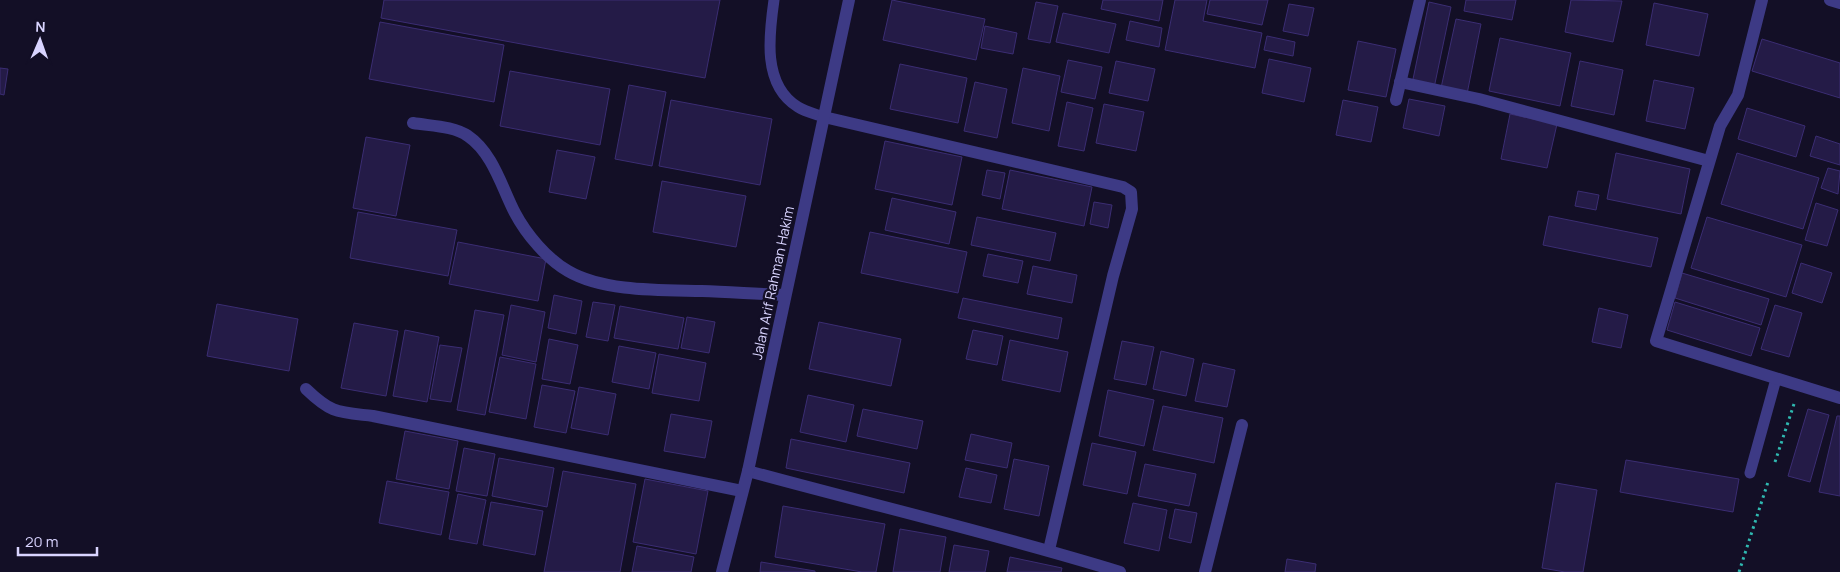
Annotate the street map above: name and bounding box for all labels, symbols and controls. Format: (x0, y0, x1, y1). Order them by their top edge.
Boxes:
north arrow (15, 15, 65, 65)
text: N (35, 17, 46, 36)
street label: Jalan Arif Rahman Hakim (747, 204, 798, 361)
scale bar (18, 524, 96, 556)
text: 20 m (25, 531, 58, 552)

